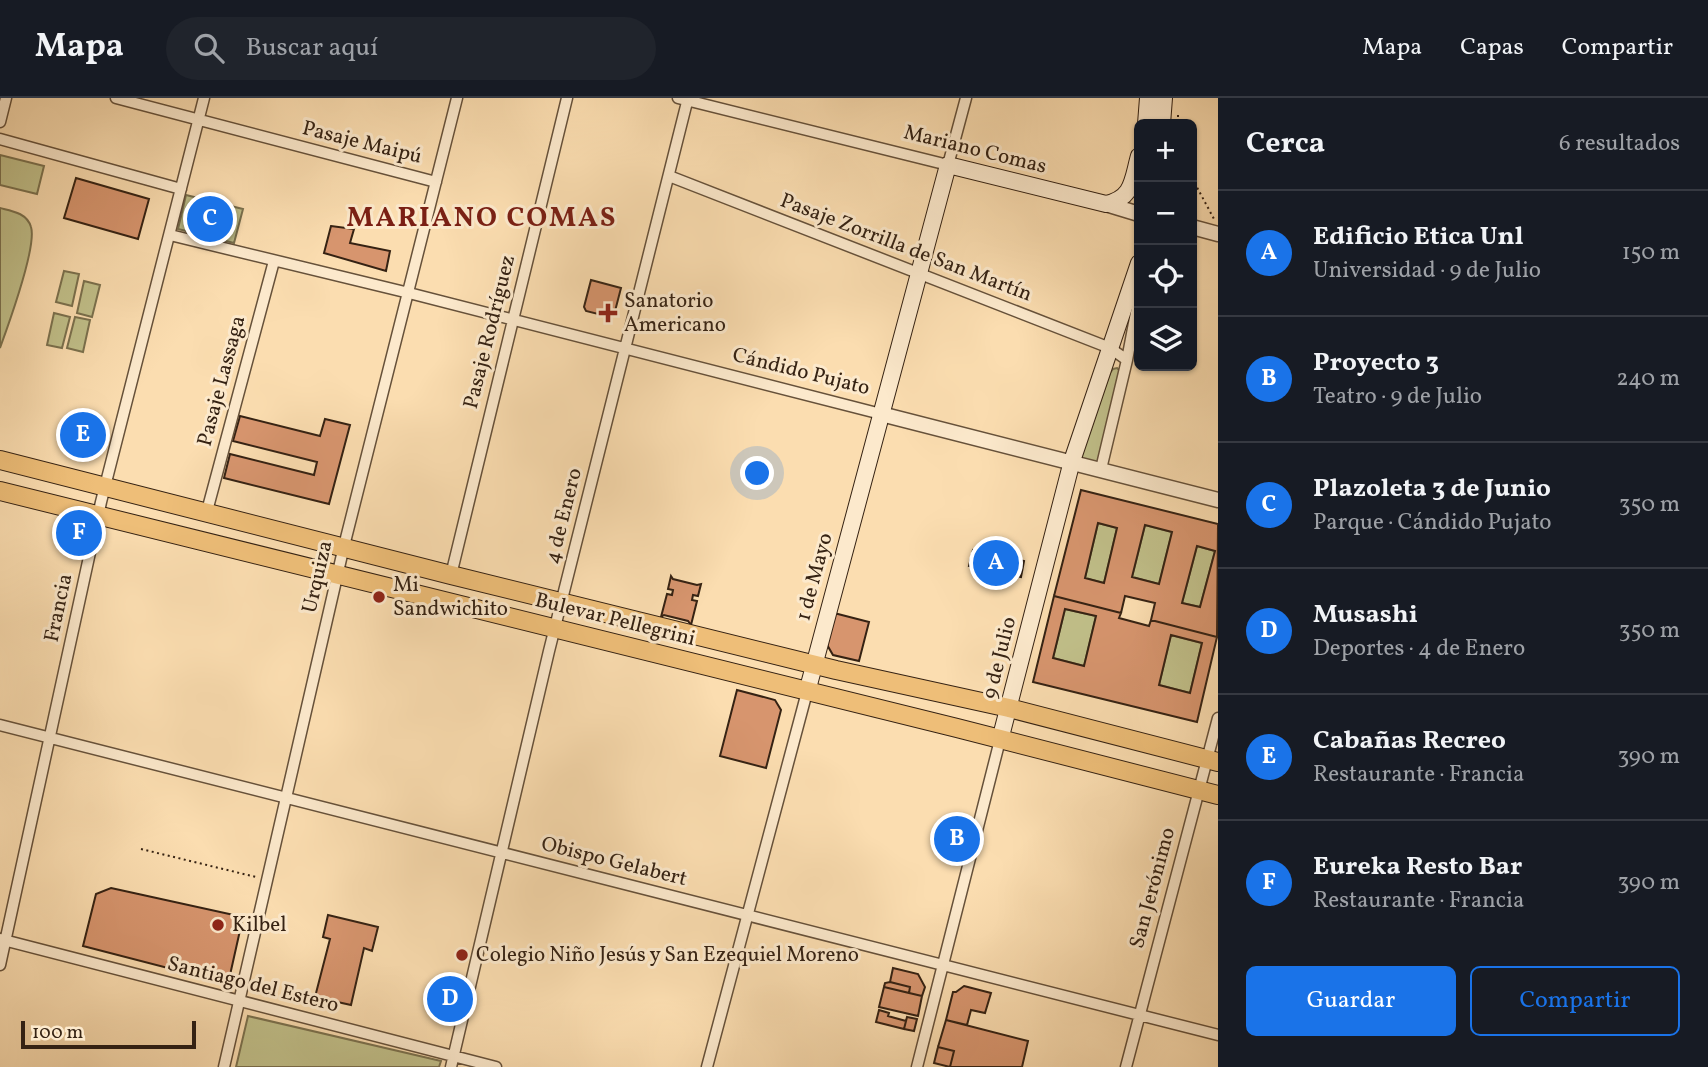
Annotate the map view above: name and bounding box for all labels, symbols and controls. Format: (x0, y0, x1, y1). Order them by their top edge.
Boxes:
search box (166, 17, 656, 80)
text: Mapa (35, 25, 124, 71)
icon: search (190, 29, 228, 67)
text: Buscar aquí (246, 30, 378, 66)
text: Mapa (1362, 31, 1422, 65)
text: Capas (1460, 31, 1524, 65)
text: Compartir (1562, 31, 1673, 65)
street label: Pasaje Maipú (299, 114, 425, 172)
street label: Mariano Comas (900, 118, 1050, 182)
map controls (1134, 119, 1197, 371)
button: + (1134, 119, 1197, 182)
text: Cerca (1246, 123, 1325, 165)
text: 6 resultados (1559, 128, 1680, 160)
button: − (1134, 182, 1197, 245)
street label: Pasaje Zorrilla de San Martín (776, 187, 1036, 309)
pin: C (187, 193, 233, 245)
district label: MARIANO COMAS (346, 199, 618, 238)
text: Edificio Etica Unl (1313, 219, 1524, 255)
text: A (1261, 237, 1277, 269)
text: 150 m (1622, 237, 1680, 269)
button: locate (1134, 245, 1197, 308)
street label: Pasaje Rodríguez (457, 252, 523, 412)
text: Universidad · 9 de Julio (1313, 255, 1541, 287)
place label: Sanatorio Americano (624, 287, 726, 340)
marker: Sanatorio Americano (598, 303, 618, 323)
button: layers (1134, 308, 1197, 371)
street label: Pasaje Lassaga (191, 313, 253, 449)
street label: Cándido Pujato (729, 341, 873, 403)
text: Proyecto 3 (1313, 345, 1439, 381)
text: B (1261, 363, 1277, 395)
text: 240 m (1616, 363, 1680, 395)
text: Teatro · 9 de Julio (1313, 381, 1482, 413)
pin: E (60, 409, 106, 461)
your location (740, 456, 774, 490)
street label: 4 de Enero (538, 465, 590, 567)
text: Plazoleta 3 de Junio (1313, 471, 1551, 507)
text: C (1262, 489, 1276, 521)
text: 350 m (1619, 489, 1680, 521)
pin: F (56, 507, 102, 559)
text: Parque · Cándido Pujato (1313, 507, 1552, 539)
street label: 1 de Mayo (789, 530, 841, 624)
pin: A (973, 537, 1019, 589)
street label: Urquiza (296, 538, 340, 616)
street label: Francia (38, 571, 80, 645)
place label: Mi Sandwichito (393, 571, 508, 624)
street label: Bulevar Pellegrini (532, 586, 698, 654)
marker: Mi Sandwichito (371, 589, 387, 605)
text: Musashi (1313, 597, 1418, 633)
street label: 9 de Julio (976, 614, 1024, 702)
text: D (1261, 615, 1277, 647)
text: 350 m (1619, 615, 1680, 647)
text: Deportes · 4 de Enero (1313, 633, 1525, 665)
text: Cabañas Recreo (1313, 723, 1506, 759)
text: E (1262, 741, 1276, 773)
text: 390 m (1617, 741, 1680, 773)
text: Restaurante · Francia (1313, 759, 1525, 791)
pin: B (934, 813, 980, 865)
street label: San Jerónimo (1123, 824, 1183, 952)
street label: Obispo Gelabert (538, 830, 690, 894)
text: Eureka Resto Bar (1313, 849, 1522, 885)
text: F (1262, 867, 1276, 899)
text: 390 m (1617, 867, 1680, 899)
text: Restaurante · Francia (1313, 885, 1525, 917)
place label: Kilbel (232, 911, 287, 940)
marker: Kilbel (210, 917, 226, 933)
place label: Colegio Niño Jesús y San Ezequiel Moreno (476, 941, 859, 970)
marker: Colegio Niño Jesús y San Ezequiel Moreno (454, 947, 470, 963)
street label: Santiago del Estero (164, 950, 342, 1020)
button: Guardar (1246, 966, 1456, 1036)
button: Compartir (1470, 966, 1680, 1036)
pin: D (427, 973, 473, 1025)
scale bar (21, 1018, 196, 1050)
text: 100 m (32, 1020, 83, 1046)

